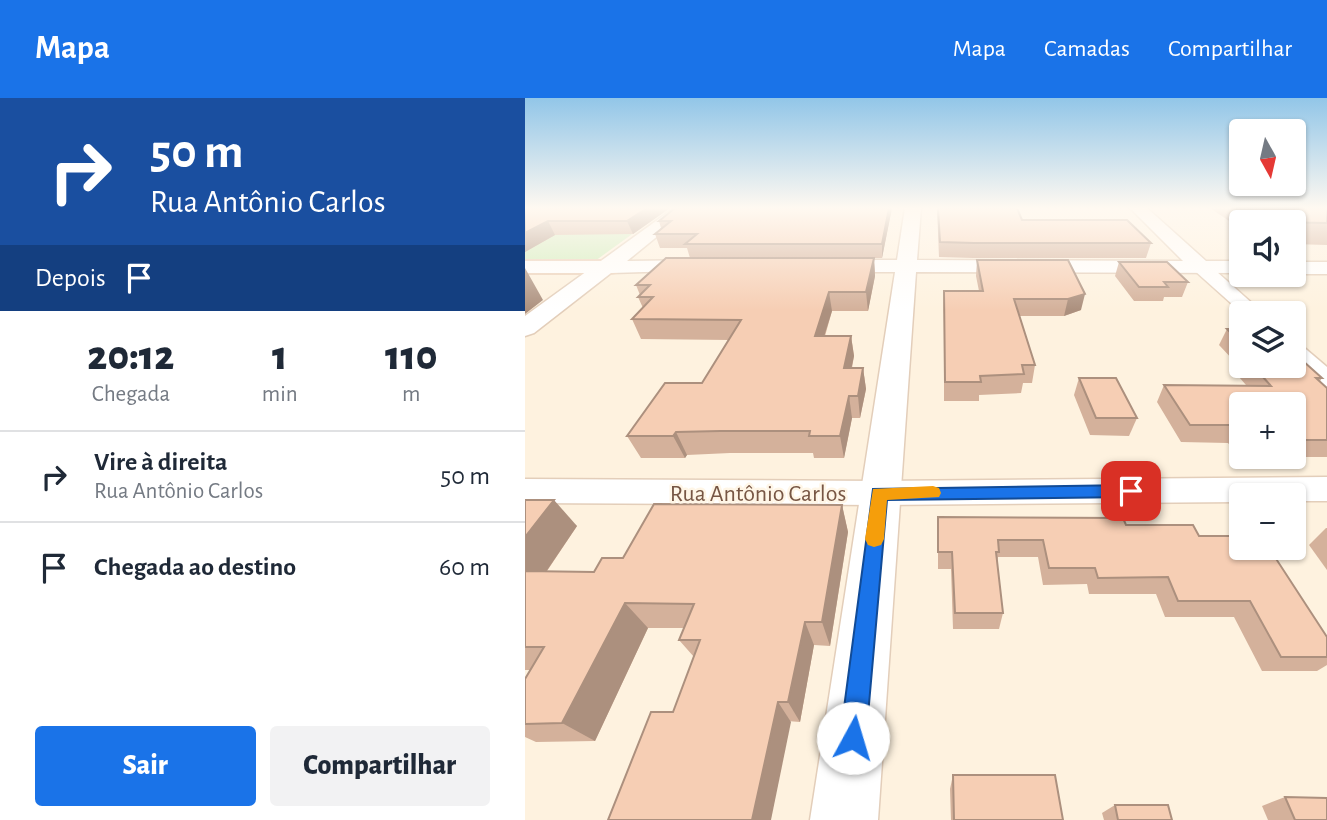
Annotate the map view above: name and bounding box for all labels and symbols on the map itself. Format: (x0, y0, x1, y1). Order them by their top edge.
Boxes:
north arrow (1229, 119, 1305, 196)
pin (1101, 461, 1161, 521)
street label: Rua Antônio Carlos (670, 482, 846, 506)
position arrow (816, 701, 890, 775)

